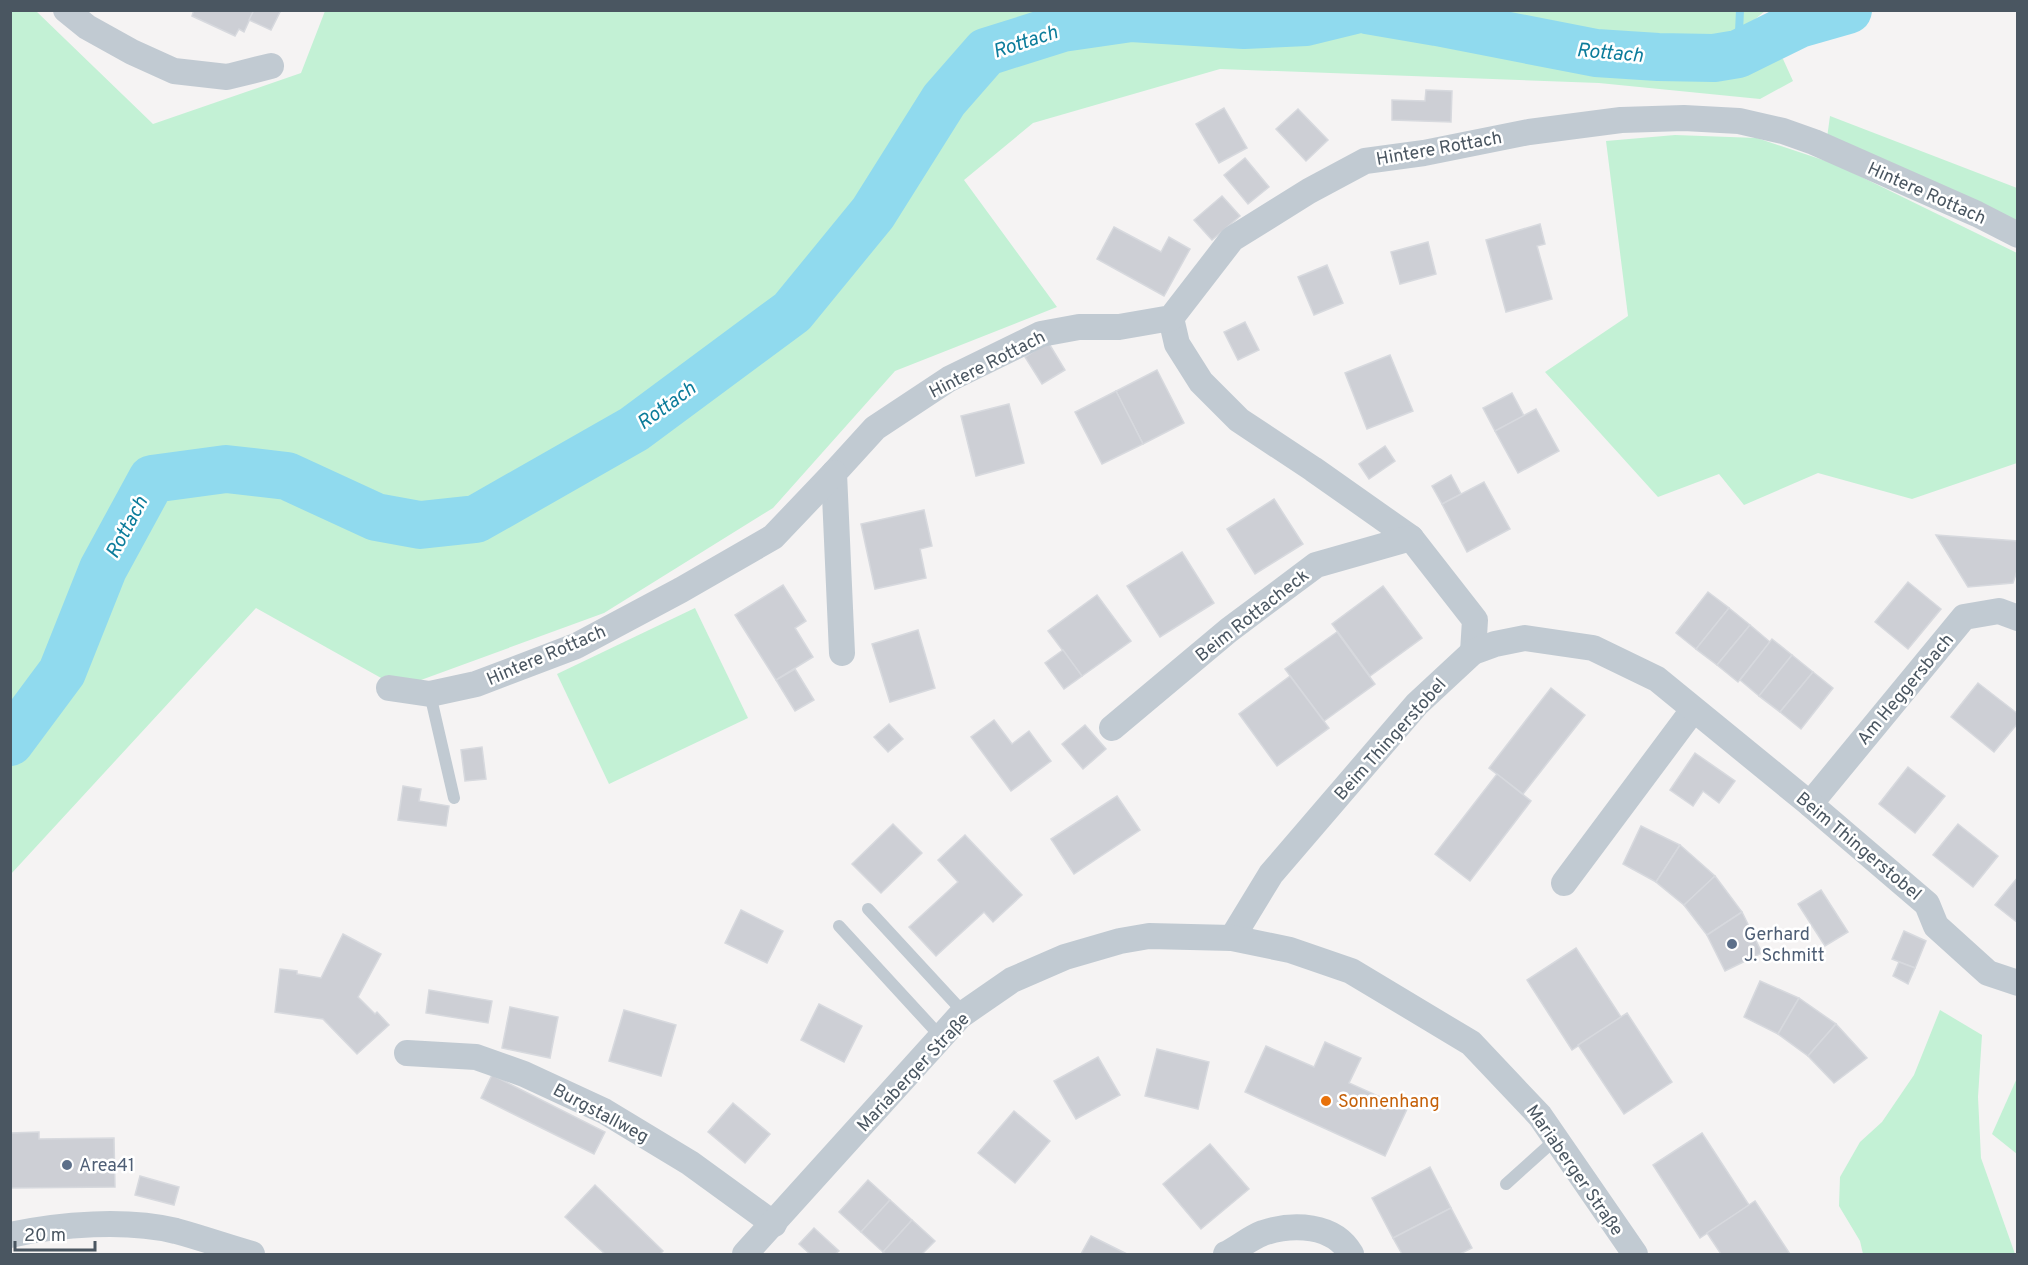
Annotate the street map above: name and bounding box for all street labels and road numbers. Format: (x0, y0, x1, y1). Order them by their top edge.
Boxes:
street label: Hintere Rottach (1375, 127, 1504, 172)
street label: Hintere Rottach (1864, 158, 1989, 231)
street label: Hintere Rottach (926, 326, 1050, 405)
street label: Beim Rottacheck (1191, 565, 1314, 668)
street label: Hintere Rottach (483, 621, 610, 692)
street label: Am Heggersbach (1853, 629, 1960, 751)
street label: Beim Thingerstobel (1330, 674, 1452, 806)
street label: Beim Thingerstobel (1790, 788, 1926, 906)
street label: Mariaberger Straße (853, 1009, 975, 1138)
street label: Burgstallweg (548, 1079, 652, 1149)
street label: Mariaberger Straße (1520, 1101, 1628, 1241)

